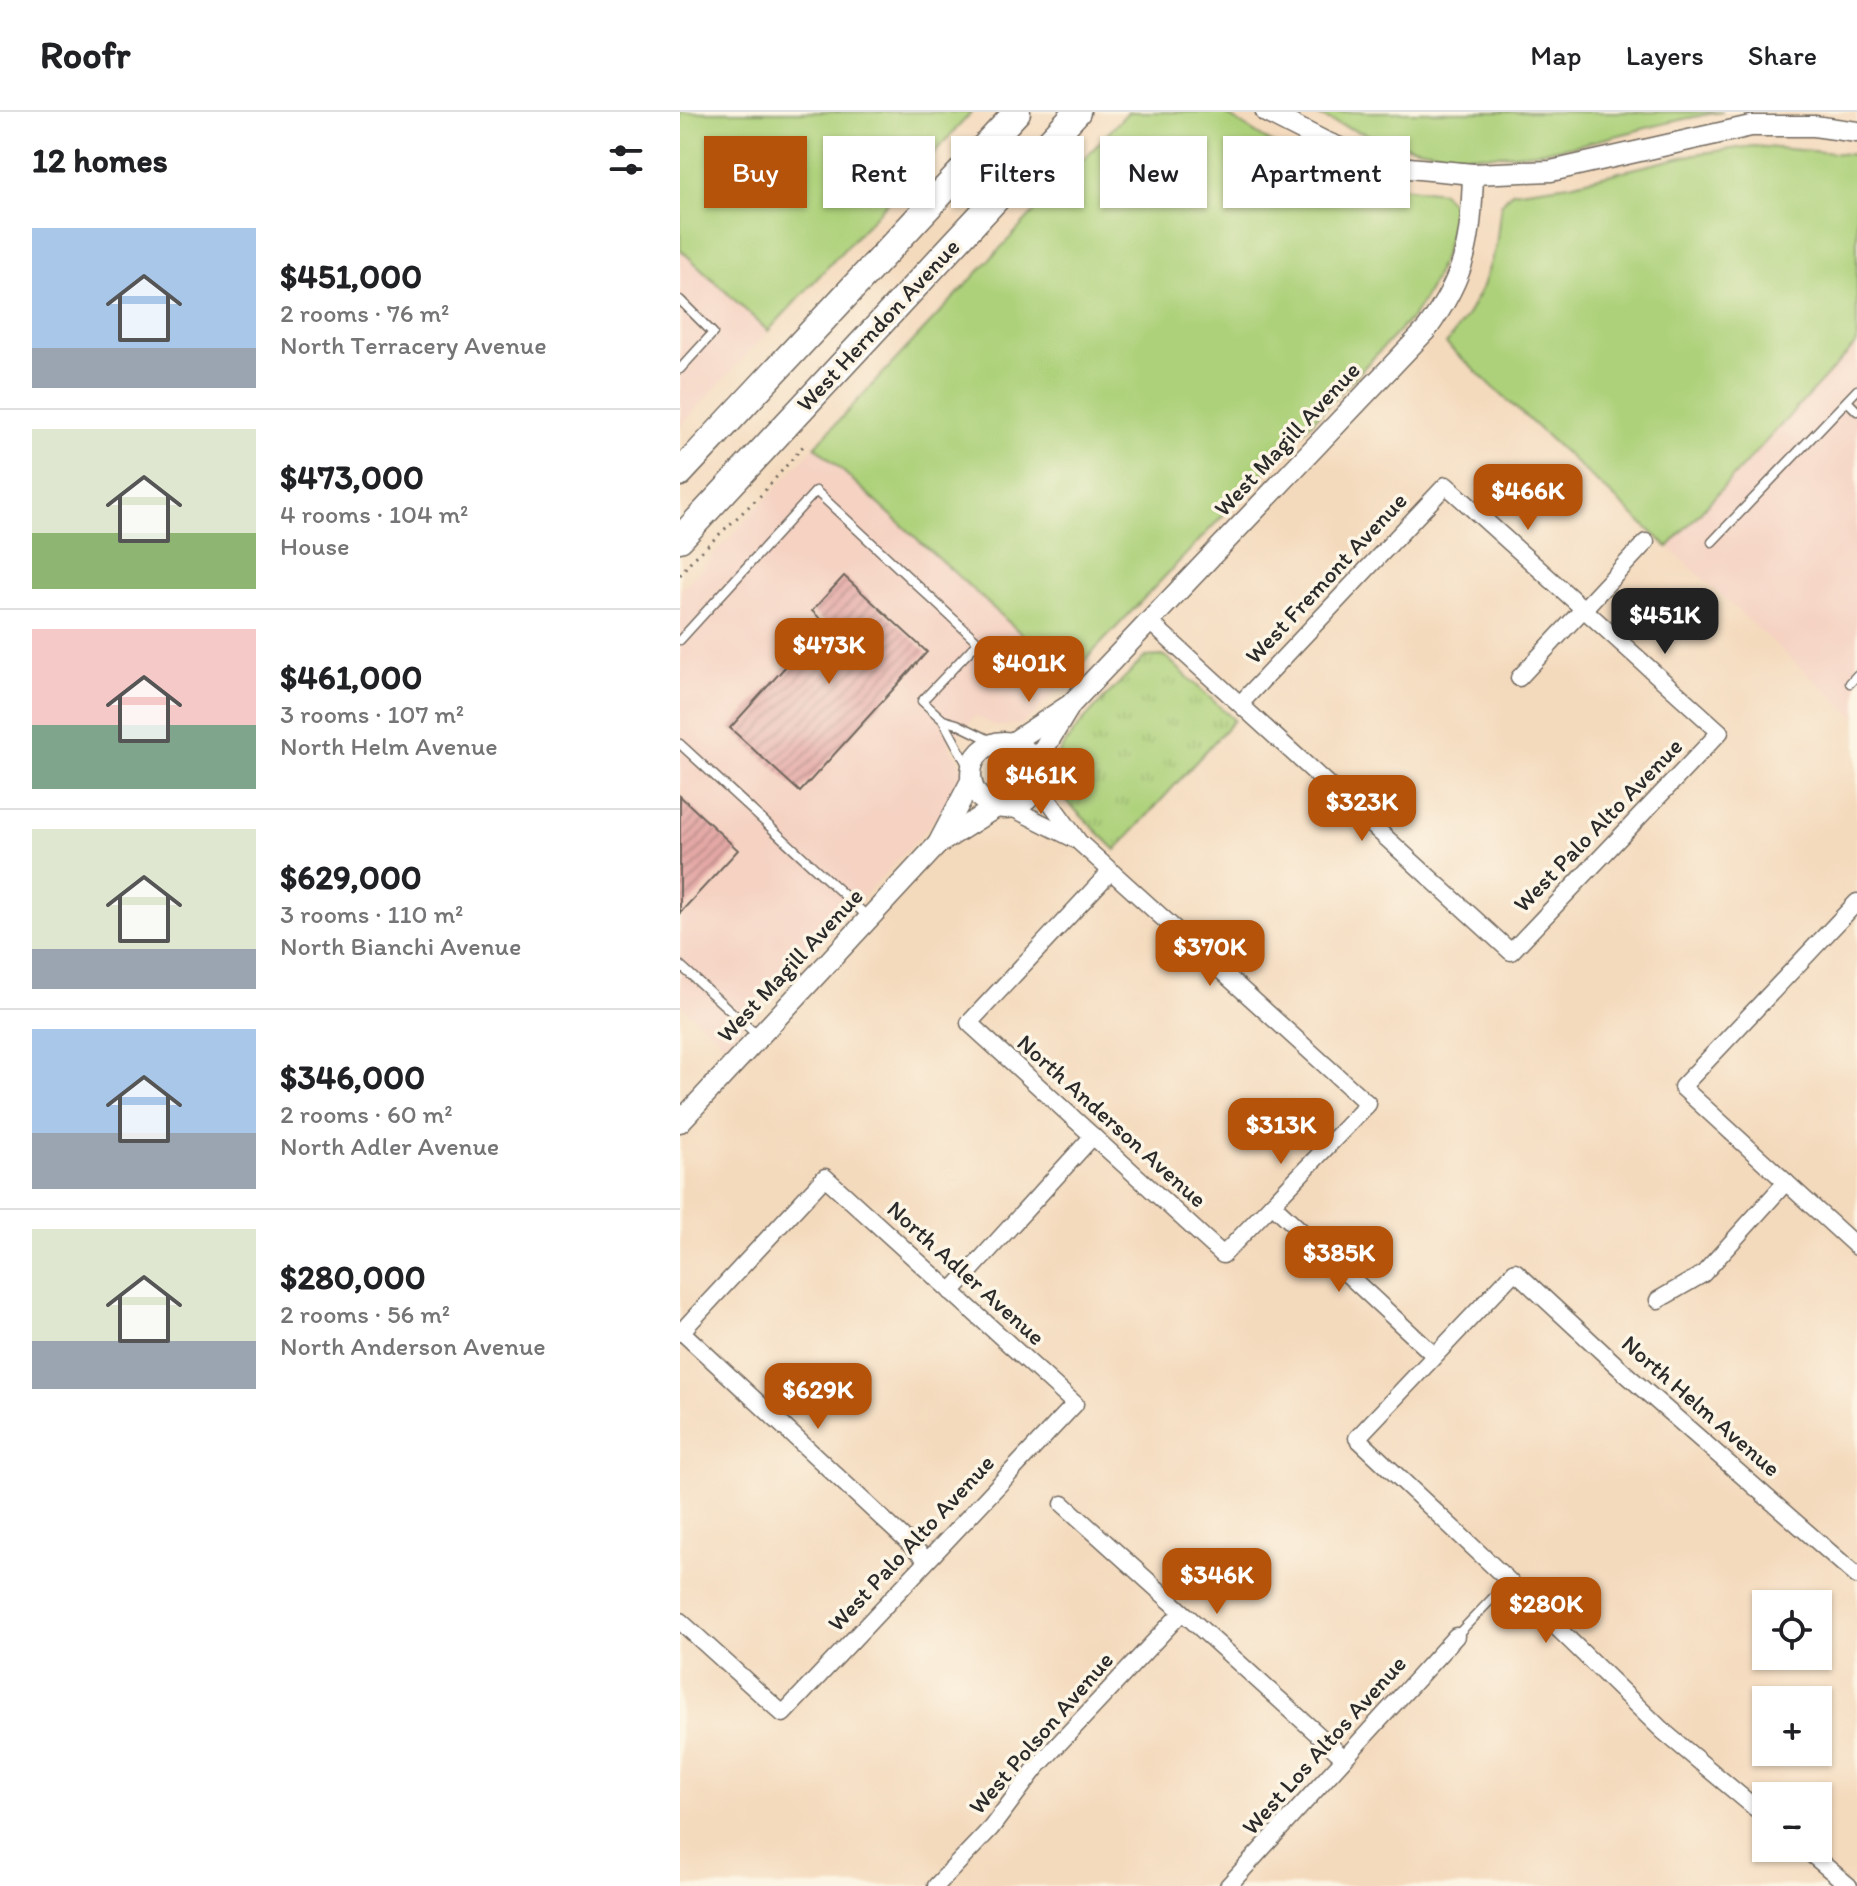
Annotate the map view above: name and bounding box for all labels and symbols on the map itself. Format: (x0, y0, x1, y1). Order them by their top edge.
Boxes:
street label: West Herndon Avenue (790, 232, 965, 417)
street label: West Magill Avenue (1208, 355, 1366, 522)
pin: $466K (1472, 464, 1584, 532)
street label: West Fremont Avenue (1239, 486, 1413, 670)
pin: $451K (1609, 588, 1721, 656)
pin: $473K (773, 618, 885, 686)
pin: $401K (973, 636, 1085, 704)
street label: West Palo Alto Avenue (1507, 731, 1688, 918)
pin: $461K (985, 748, 1097, 816)
pin: $323K (1306, 775, 1418, 843)
street label: West Magill Avenue (711, 881, 869, 1048)
pin: $370K (1154, 920, 1266, 988)
street label: North Anderson Avenue (1012, 1028, 1213, 1213)
pin: $313K (1225, 1098, 1337, 1166)
street label: North Adler Avenue (881, 1194, 1051, 1351)
pin: $385K (1283, 1226, 1395, 1294)
street label: North Helm Avenue (1616, 1329, 1787, 1482)
pin: $629K (762, 1363, 874, 1431)
street label: West Palo Alto Avenue (821, 1448, 1000, 1637)
pin: $346K (1161, 1548, 1273, 1616)
pin: $280K (1490, 1577, 1602, 1645)
street label: West Polson Avenue (962, 1645, 1119, 1820)
street label: West Los Altos Avenue (1235, 1649, 1412, 1840)

